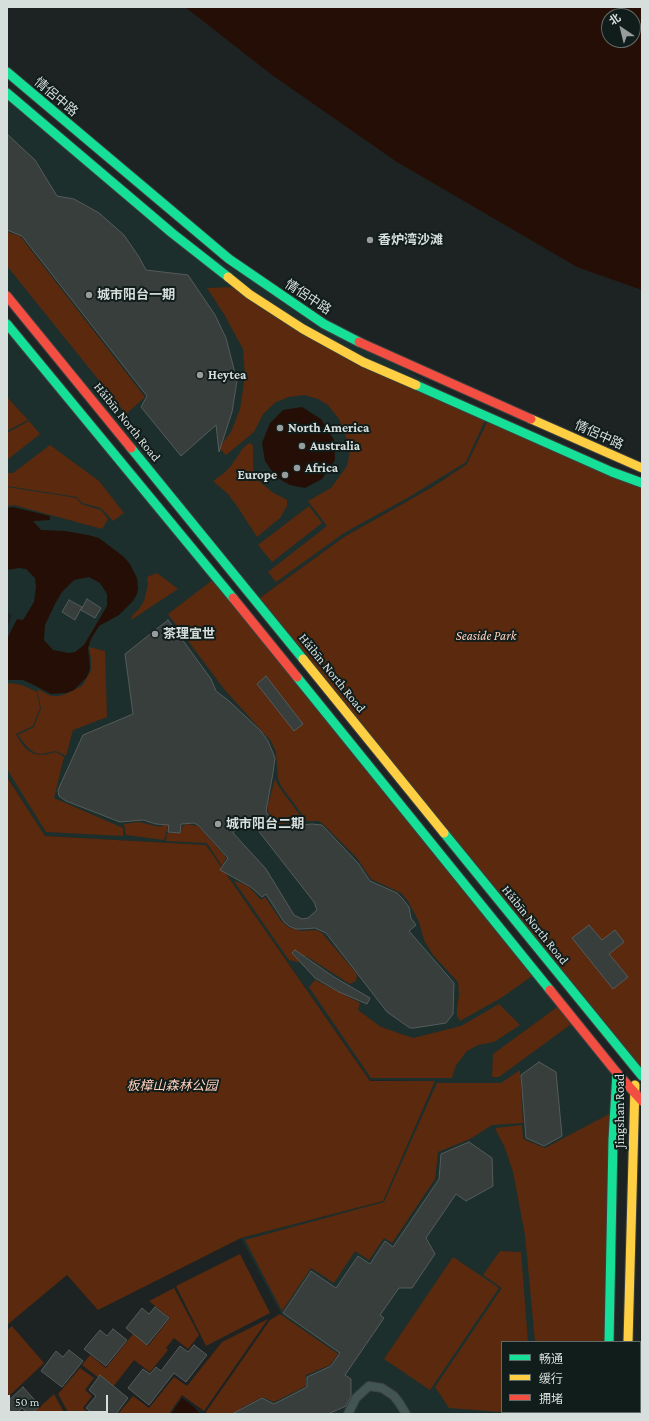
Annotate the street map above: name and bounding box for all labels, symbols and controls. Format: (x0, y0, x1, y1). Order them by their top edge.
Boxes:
north arrow (601, 8, 641, 48)
text: 北 (607, 11, 623, 27)
street label: 情侶中路 (31, 74, 81, 120)
place label: 香炉湾沙滩 (378, 232, 443, 248)
marker: 香炉湾沙滩 (365, 235, 375, 245)
street label: 情侶中路 (282, 276, 334, 318)
place label: 城市阳台一期 (97, 287, 175, 303)
marker: 城市阳台一期 (84, 290, 94, 300)
place label: Heytea (208, 367, 246, 383)
marker: Heytea (195, 370, 205, 380)
street label: Hǎibīn North Road (90, 379, 164, 465)
street label: 情侶中路 (572, 417, 626, 453)
place label: North America (288, 420, 369, 436)
marker: North America (275, 423, 285, 433)
place label: Australia (310, 438, 360, 454)
marker: Australia (297, 441, 307, 451)
place label: Africa (305, 460, 338, 476)
marker: Africa (292, 463, 302, 473)
place label: Europe (238, 467, 277, 483)
marker: Europe (280, 470, 290, 480)
place label: 茶理宜世 (163, 626, 215, 642)
park label: Seaside Park (456, 628, 516, 644)
marker: 茶理宜世 (150, 629, 160, 639)
street label: Hǎibīn North Road (295, 630, 369, 716)
place label: 城市阳台二期 (226, 816, 304, 832)
marker: 城市阳台二期 (213, 819, 223, 829)
street label: Hǎibīn North Road (498, 882, 572, 968)
street label: Jingshan Road (612, 1074, 628, 1148)
park label: 板樟山森林公园 (127, 1078, 217, 1094)
legend (501, 1341, 641, 1413)
text: 畅通 (539, 1352, 563, 1366)
text: 缓行 (539, 1372, 563, 1386)
scale bar (10, 1387, 110, 1413)
text: 拥堵 (539, 1392, 563, 1406)
text: 50 m (15, 1395, 39, 1409)

